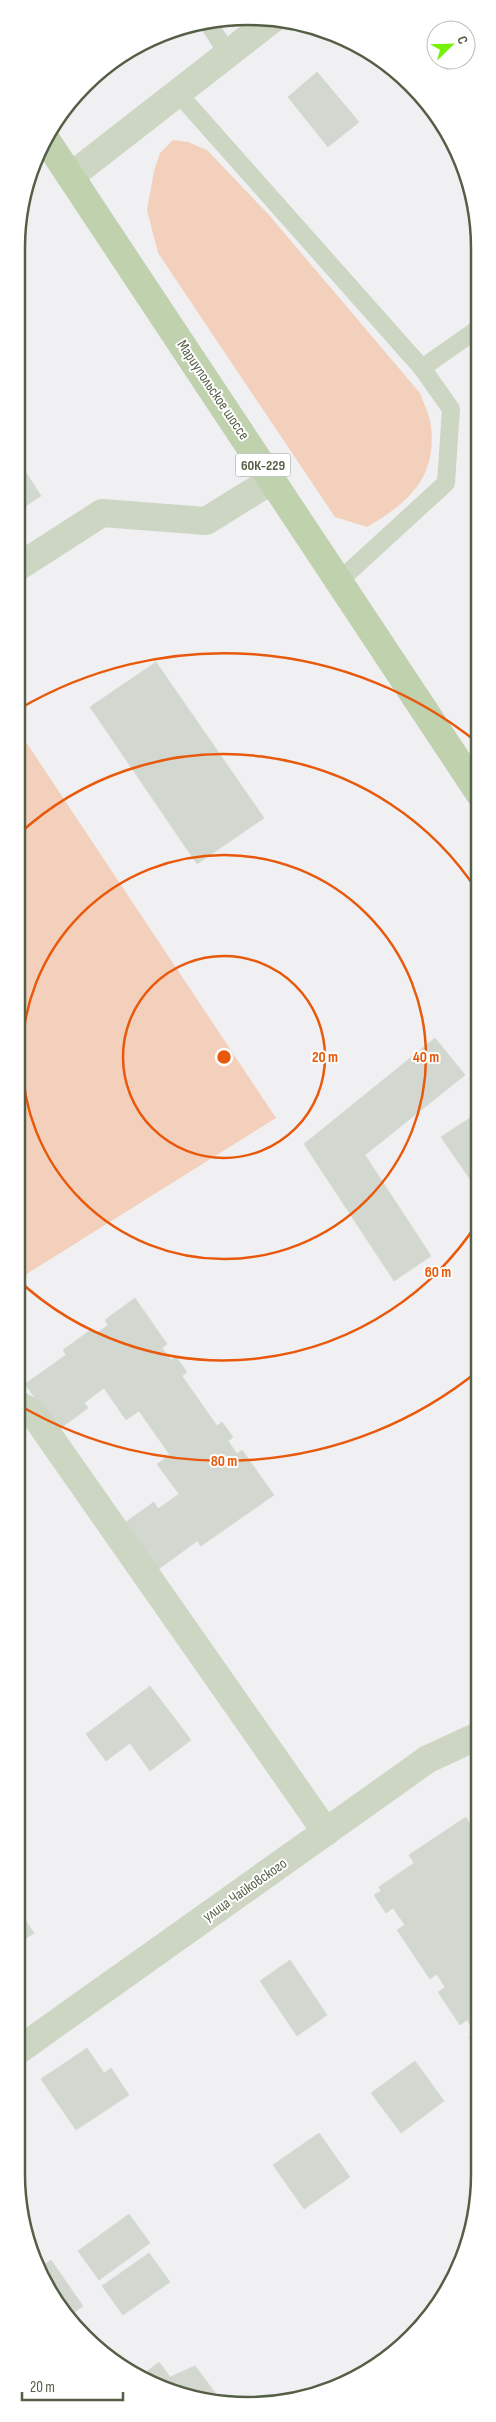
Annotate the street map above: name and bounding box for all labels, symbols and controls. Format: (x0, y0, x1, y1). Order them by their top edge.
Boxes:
north arrow (426, 20, 476, 70)
text: С (453, 33, 472, 47)
street label: Мариупольское шоссе (173, 336, 253, 444)
road number: 60К-229 (236, 454, 290, 476)
centre of rings (215, 1048, 233, 1066)
text: 20 m (312, 1048, 338, 1067)
text: 40 m (413, 1048, 439, 1067)
text: 60 m (425, 1263, 451, 1282)
text: 80 m (211, 1452, 237, 1471)
street label: улица Чайковского (199, 1854, 291, 1926)
scale bar (22, 2370, 124, 2402)
text: 20 m (30, 2378, 55, 2397)

